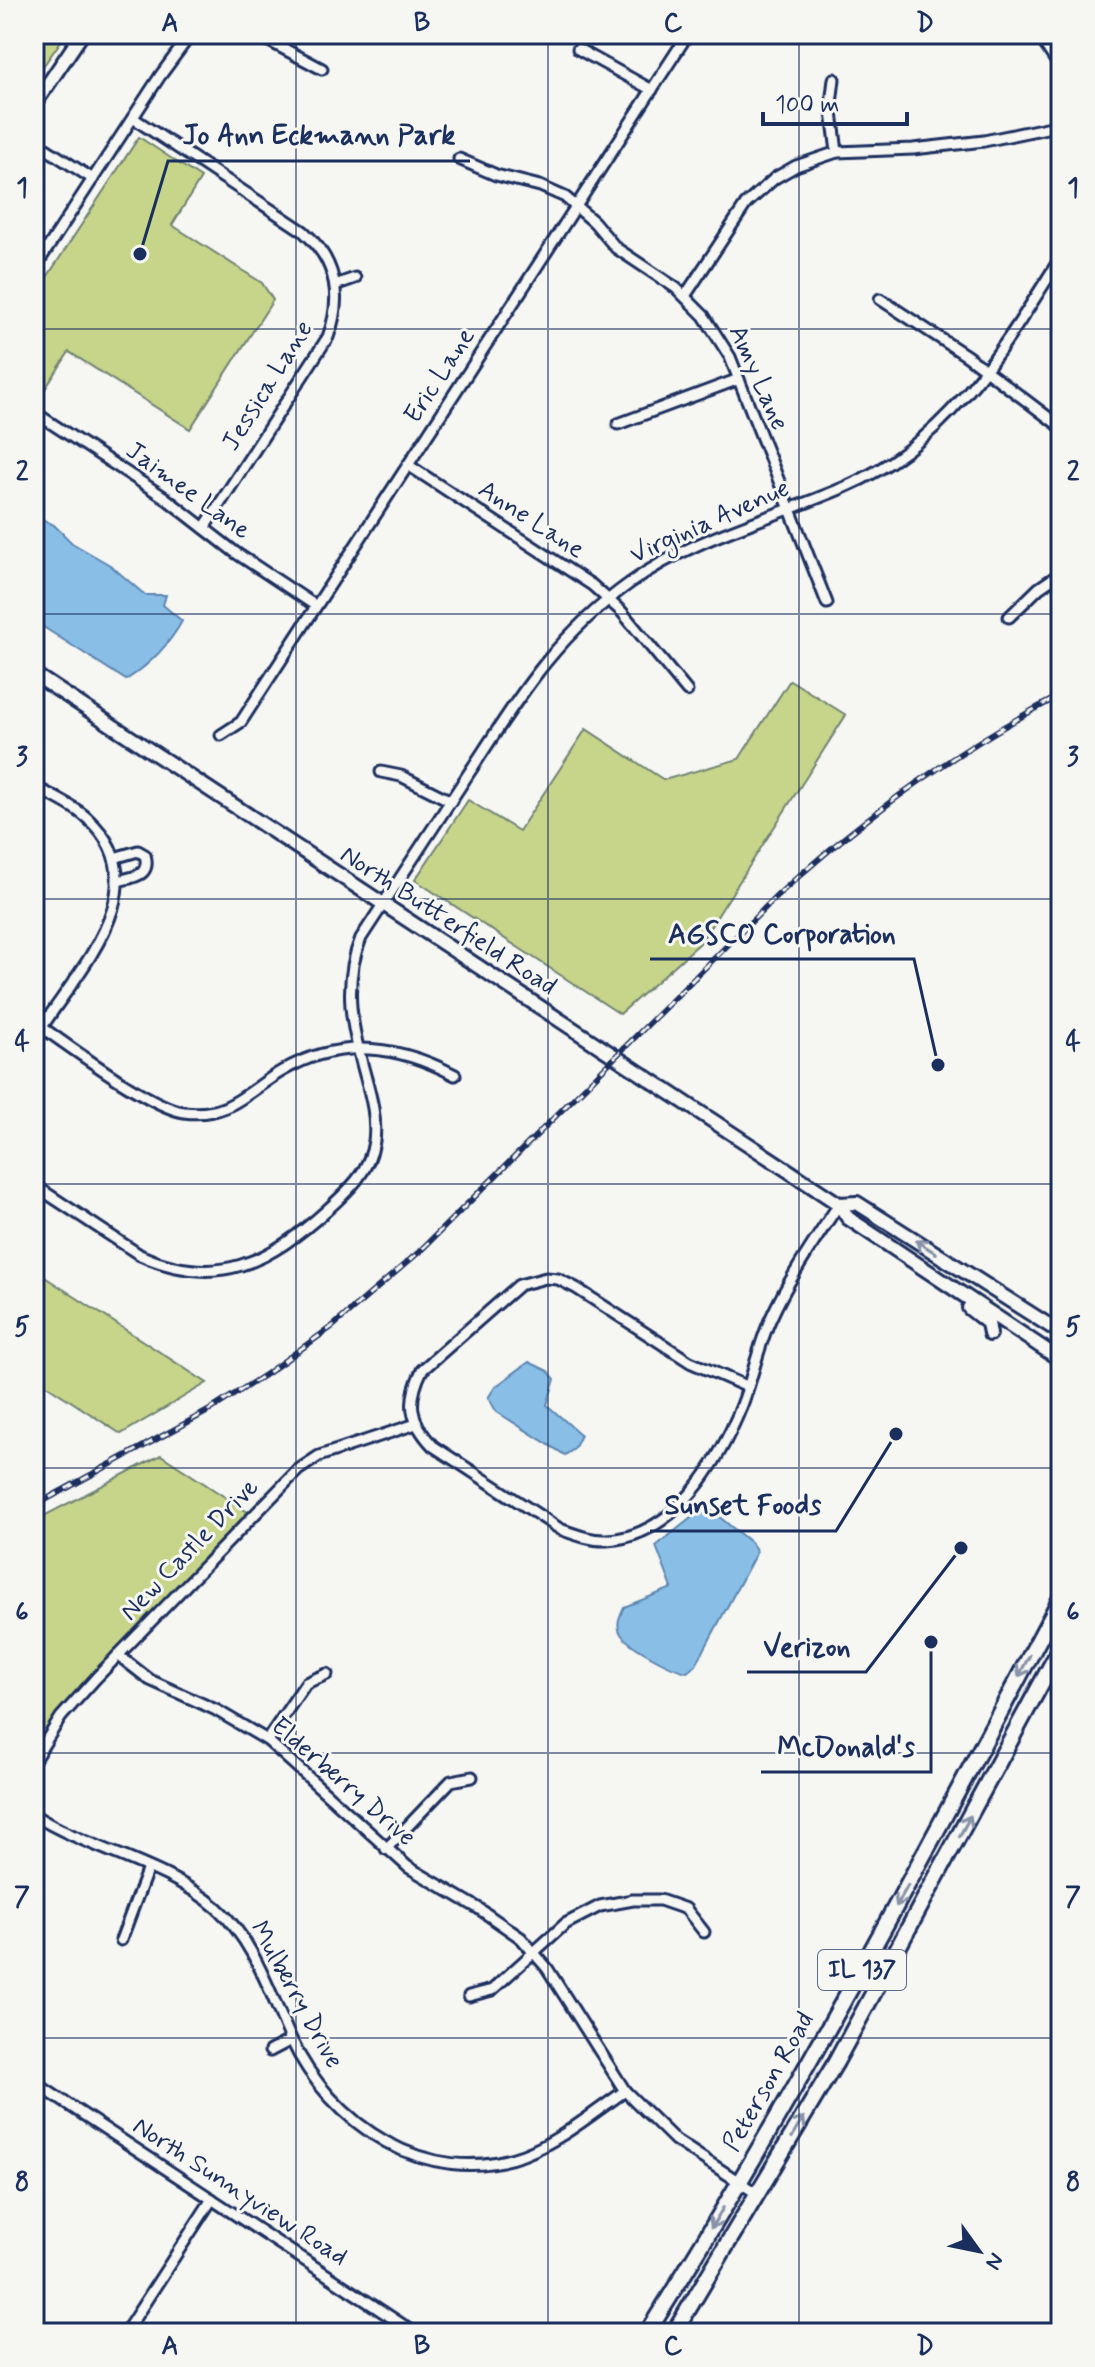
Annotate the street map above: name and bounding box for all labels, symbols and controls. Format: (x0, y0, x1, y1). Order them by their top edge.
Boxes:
text: A (161, 7, 179, 41)
text: B (414, 7, 430, 41)
text: C (664, 7, 683, 41)
text: D (916, 7, 934, 41)
scale bar (763, 76, 907, 126)
text: 100 m (775, 90, 839, 121)
callout: Jo Ann Eckmann Park (168, 109, 470, 161)
text: Jo Ann Eckmann Park (183, 118, 455, 155)
text: 1 (16, 172, 28, 206)
text: 1 (1067, 172, 1079, 206)
street label: Jessica Lane (214, 314, 322, 458)
street label: Amy Lane (720, 320, 796, 436)
street label: Eric Lane (397, 322, 484, 430)
street label: Jaimee Lane (119, 434, 257, 548)
text: 2 (16, 456, 29, 490)
text: 2 (1067, 456, 1080, 490)
street label: Virginia Avenue (625, 472, 796, 574)
street label: Anne Lane (471, 473, 591, 567)
text: 3 (16, 741, 28, 775)
text: 3 (1067, 741, 1079, 775)
street label: North Butterfield Road (333, 838, 563, 1004)
callout: AGSCO Corporation (650, 907, 914, 959)
text: AGSCO Corporation (668, 917, 896, 954)
text: 4 (14, 1026, 30, 1060)
text: 4 (1065, 1026, 1081, 1060)
one-way arrow (916, 1239, 938, 1256)
text: 5 (14, 1311, 30, 1345)
text: 5 (1065, 1311, 1081, 1345)
street label: New Castle Drive (113, 1471, 267, 1629)
callout: Sunset Foods (650, 1479, 836, 1531)
text: Sunset Foods (665, 1488, 822, 1525)
text: 6 (15, 1596, 29, 1630)
text: 6 (1066, 1596, 1080, 1630)
callout: Verizon (747, 1620, 866, 1672)
text: Verizon (763, 1630, 851, 1667)
one-way arrow (1016, 1654, 1032, 1678)
street label: Elderberry Drive (263, 1710, 423, 1854)
callout: McDonald's (761, 1720, 931, 1772)
text: McDonald's (777, 1730, 915, 1767)
one-way arrow (958, 1815, 973, 1839)
text: 7 (14, 1881, 30, 1915)
text: 7 (1065, 1881, 1081, 1915)
one-way arrow (894, 1884, 910, 1907)
street label: Mulberry Drive (241, 1915, 351, 2075)
road number: IL 137 (818, 1950, 906, 1990)
street label: Peterson Road (715, 2006, 823, 2158)
street label: North Sunnyview Road (126, 2110, 354, 2274)
one-way arrow (790, 2116, 806, 2139)
text: 8 (15, 2166, 29, 2200)
text: 8 (1066, 2166, 1080, 2200)
one-way arrow (709, 2206, 725, 2229)
north arrow (939, 2211, 1019, 2291)
text: N (978, 2247, 1010, 2275)
text: A (161, 2330, 179, 2364)
text: B (414, 2330, 430, 2364)
text: C (664, 2330, 683, 2364)
text: D (916, 2330, 934, 2364)

